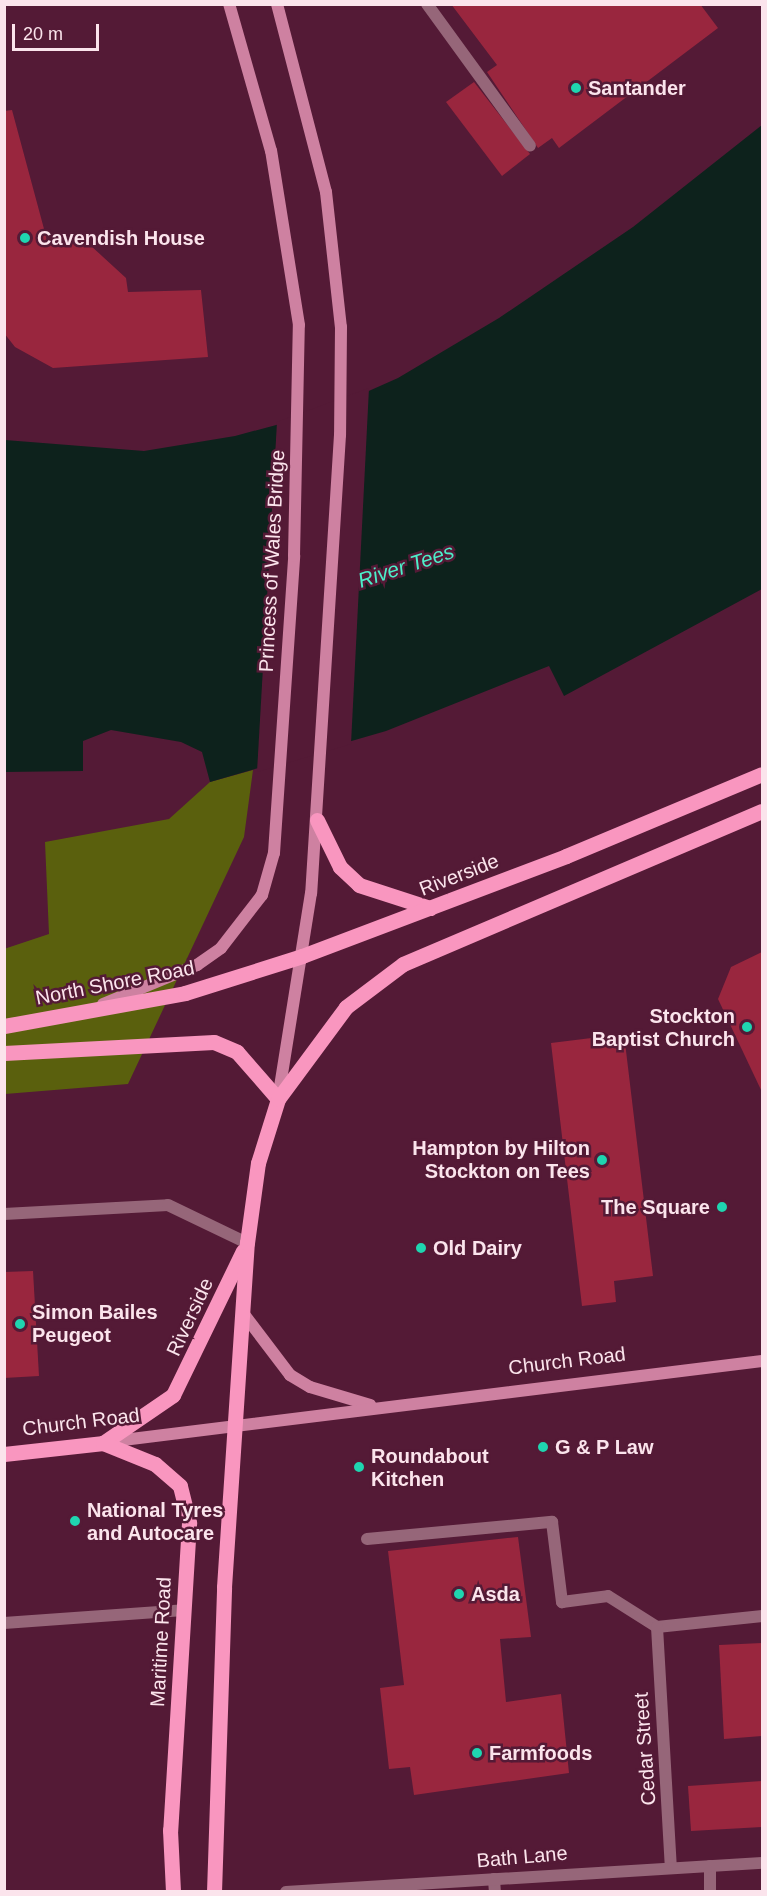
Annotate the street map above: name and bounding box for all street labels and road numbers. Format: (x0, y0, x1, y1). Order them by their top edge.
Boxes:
street label: Princess of Wales Bridge (254, 449, 290, 673)
street label: Riverside (416, 849, 502, 901)
street label: North Shore Road (34, 956, 196, 1010)
street label: Riverside (162, 1274, 218, 1360)
street label: Church Road (507, 1342, 627, 1380)
street label: Church Road (21, 1403, 141, 1441)
street label: Maritime Road (146, 1576, 176, 1708)
street label: Cedar Street (629, 1692, 661, 1806)
street label: Bath Lane (476, 1841, 568, 1873)

